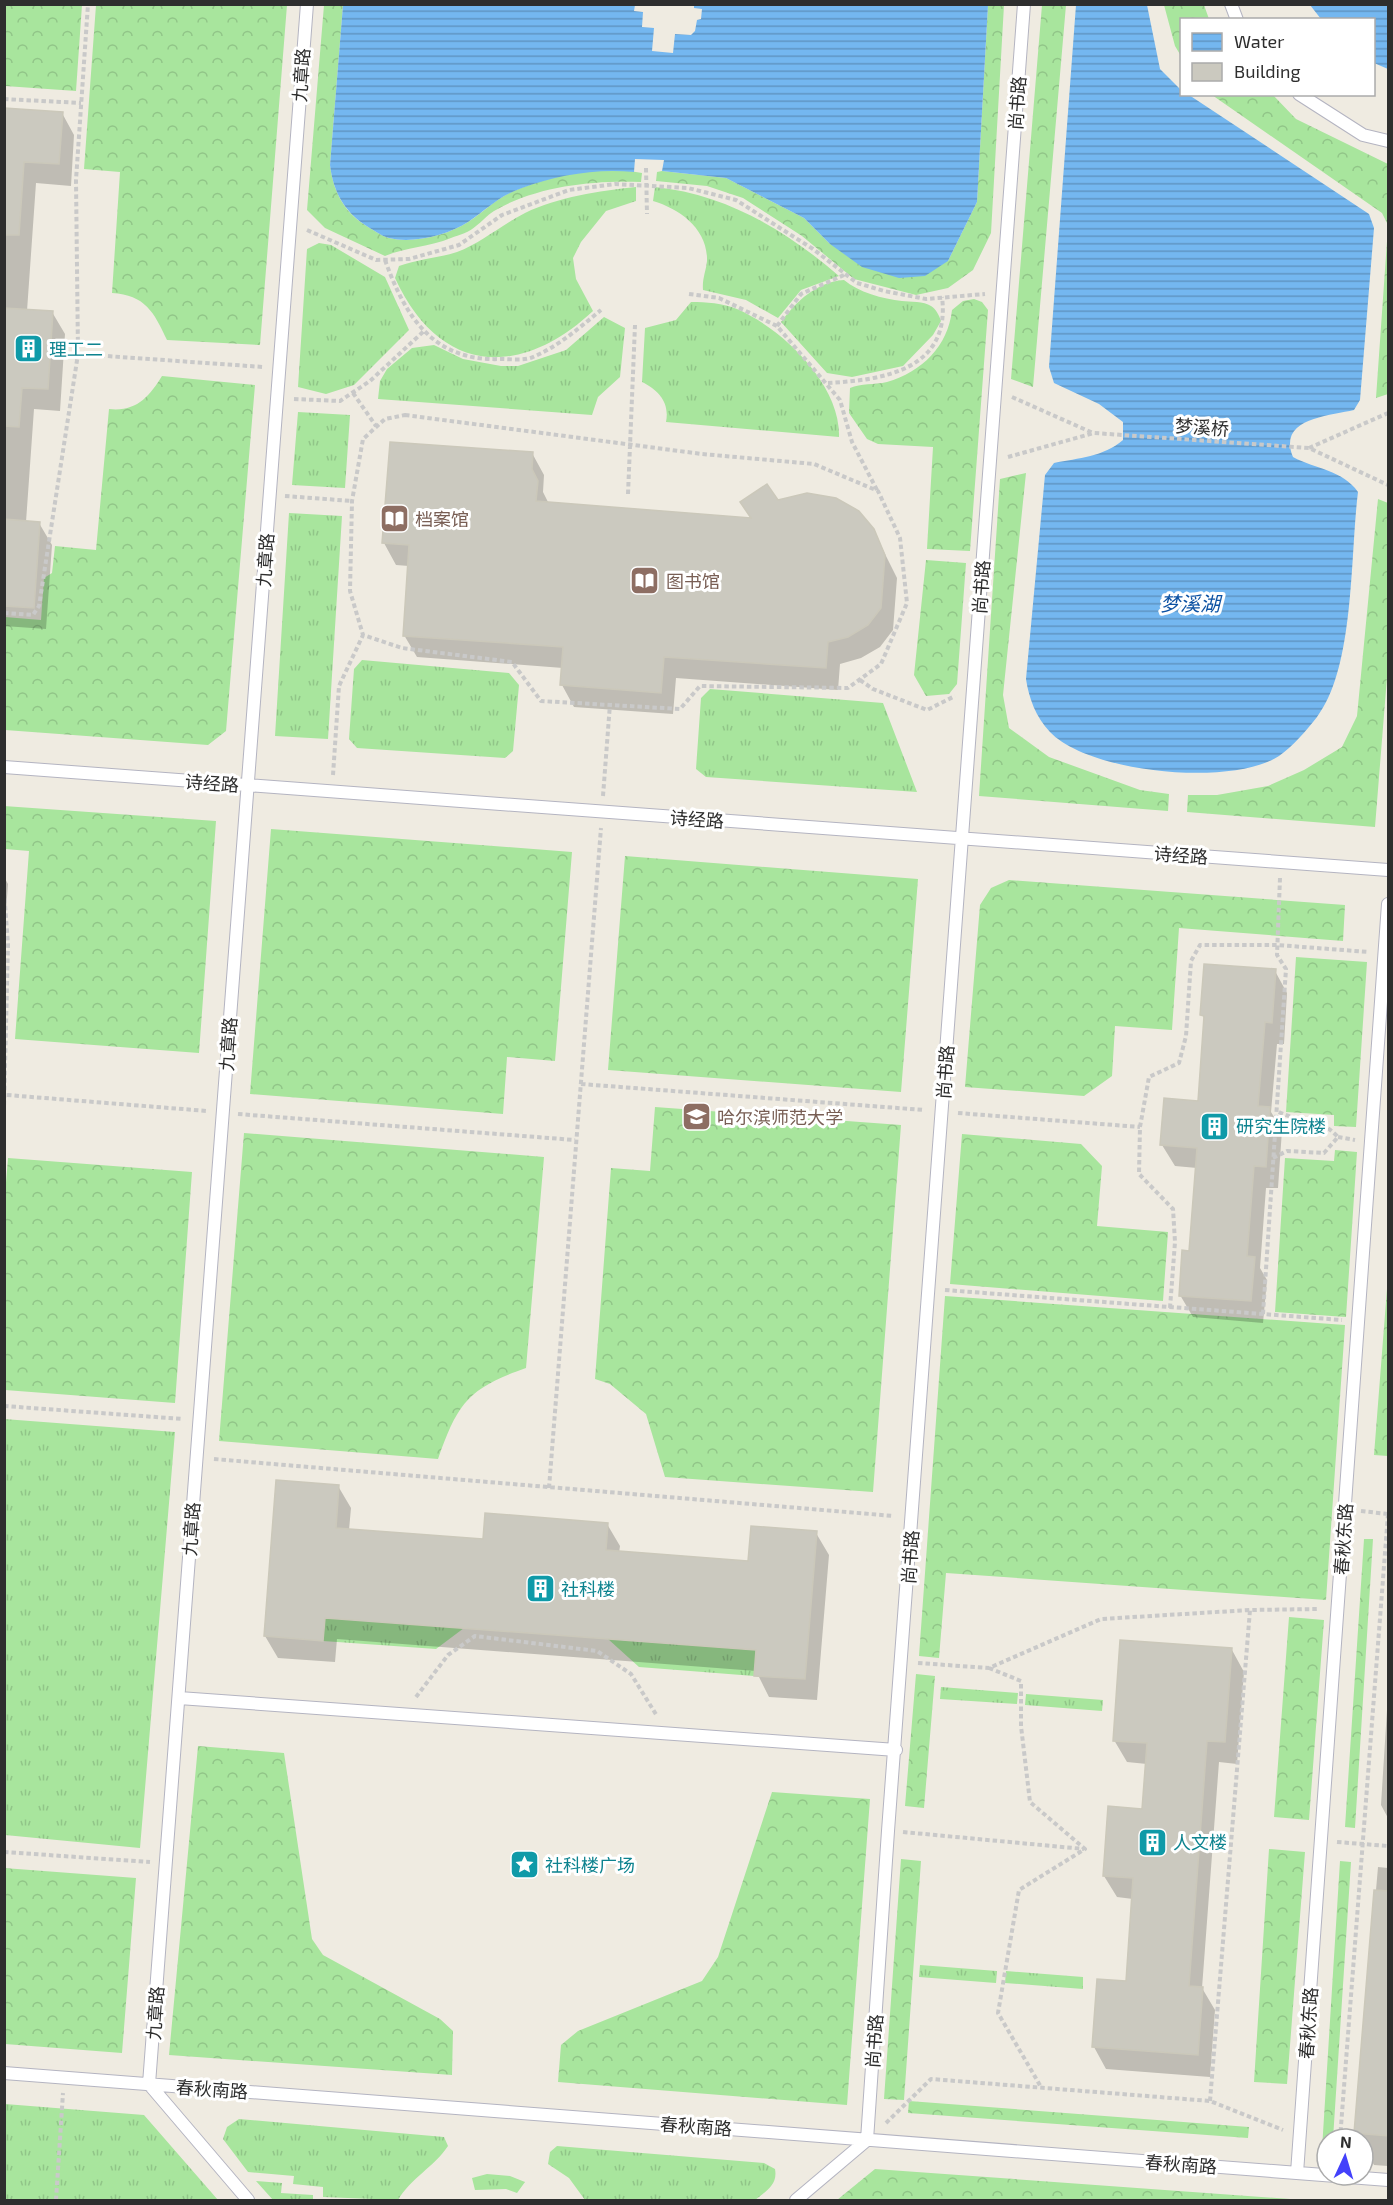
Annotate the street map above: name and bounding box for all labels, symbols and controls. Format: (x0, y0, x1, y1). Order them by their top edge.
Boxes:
legend (1180, 18, 1375, 96)
text: Water (1234, 30, 1284, 52)
street label: 九章路 (288, 47, 314, 103)
text: Building (1234, 60, 1301, 82)
street label: 尚书路 (1004, 75, 1030, 131)
building icon: 理工二 (12, 333, 44, 365)
place label: 理工二 (49, 338, 103, 360)
street label: 梦溪桥 (1174, 414, 1230, 440)
library icon: 档案馆 (378, 503, 410, 535)
place label: 档案馆 (415, 508, 469, 530)
street label: 九章路 (252, 532, 278, 588)
street label: 尚书路 (968, 559, 994, 615)
library icon: 图书馆 (629, 565, 661, 597)
place label: 图书馆 (666, 570, 720, 592)
water label: 梦溪湖 (1160, 591, 1223, 615)
street label: 诗经路 (184, 770, 240, 796)
street label: 诗经路 (669, 806, 725, 832)
street label: 诗经路 (1153, 842, 1209, 868)
street label: 九章路 (215, 1016, 241, 1072)
street label: 尚书路 (932, 1044, 958, 1100)
school or university icon: 哈尔滨师范大学 (680, 1101, 712, 1133)
place label: 哈尔滨师范大学 (717, 1106, 843, 1128)
building icon: 研究生院楼 (1199, 1110, 1231, 1142)
place label: 研究生院楼 (1236, 1115, 1326, 1137)
street label: 九章路 (178, 1501, 204, 1557)
street label: 春秋东路 (1330, 1502, 1356, 1576)
street label: 尚书路 (897, 1529, 923, 1585)
building icon: 社科楼 (524, 1573, 556, 1605)
place label: 社科楼 (561, 1578, 615, 1600)
building icon: 人文楼 (1136, 1826, 1168, 1858)
place label: 人文楼 (1173, 1831, 1227, 1853)
place icon: 社科楼广场 (508, 1849, 540, 1881)
place label: 社科楼广场 (545, 1854, 635, 1876)
street label: 九章路 (142, 1985, 168, 2041)
street label: 春秋东路 (1295, 1986, 1321, 2060)
street label: 尚书路 (861, 2013, 887, 2069)
street label: 春秋南路 (175, 2076, 249, 2102)
street label: 春秋南路 (659, 2113, 733, 2139)
north arrow (1315, 2127, 1375, 2187)
text: N (1340, 2132, 1353, 2151)
street label: 春秋南路 (1144, 2151, 1218, 2177)

